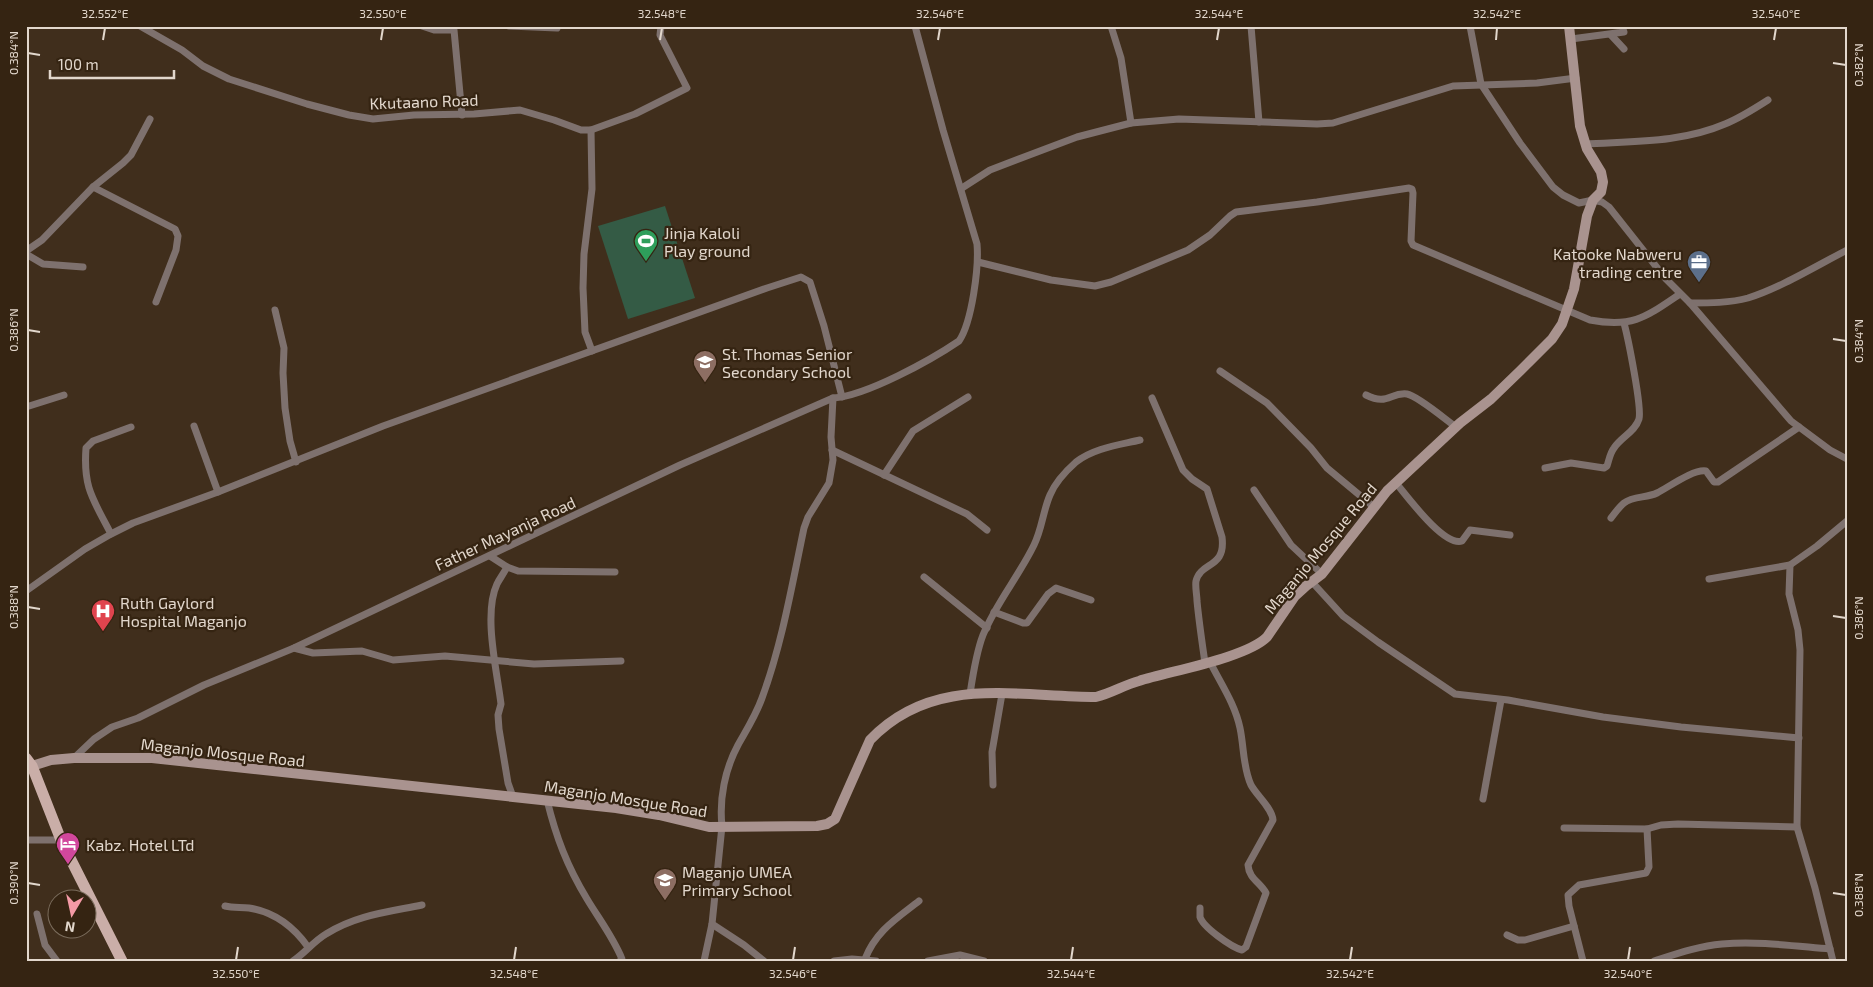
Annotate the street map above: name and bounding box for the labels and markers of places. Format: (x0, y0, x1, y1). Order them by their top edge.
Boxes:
place label: Jinja Kaloli Play ground (664, 223, 750, 260)
sports icon: Jinja Kaloli Play ground (633, 228, 659, 262)
place label: Katooke Nabweru trading centre (1553, 244, 1682, 281)
office icon: Katooke Nabweru trading centre (1686, 249, 1712, 283)
place label: St. Thomas Senior Secondary School (722, 344, 853, 381)
school or university icon: St. Thomas Senior Secondary School (692, 349, 718, 383)
place label: Ruth Gaylord Hospital Maganjo (120, 593, 247, 631)
hospital icon: Ruth Gaylord Hospital Maganjo (90, 598, 116, 632)
hotel icon: Kabz. Hotel LTd (55, 831, 81, 865)
place label: Kabz. Hotel LTd (86, 835, 194, 854)
place label: Maganjo UMEA Primary School (682, 862, 792, 899)
school or university icon: Maganjo UMEA Primary School (652, 867, 678, 901)

